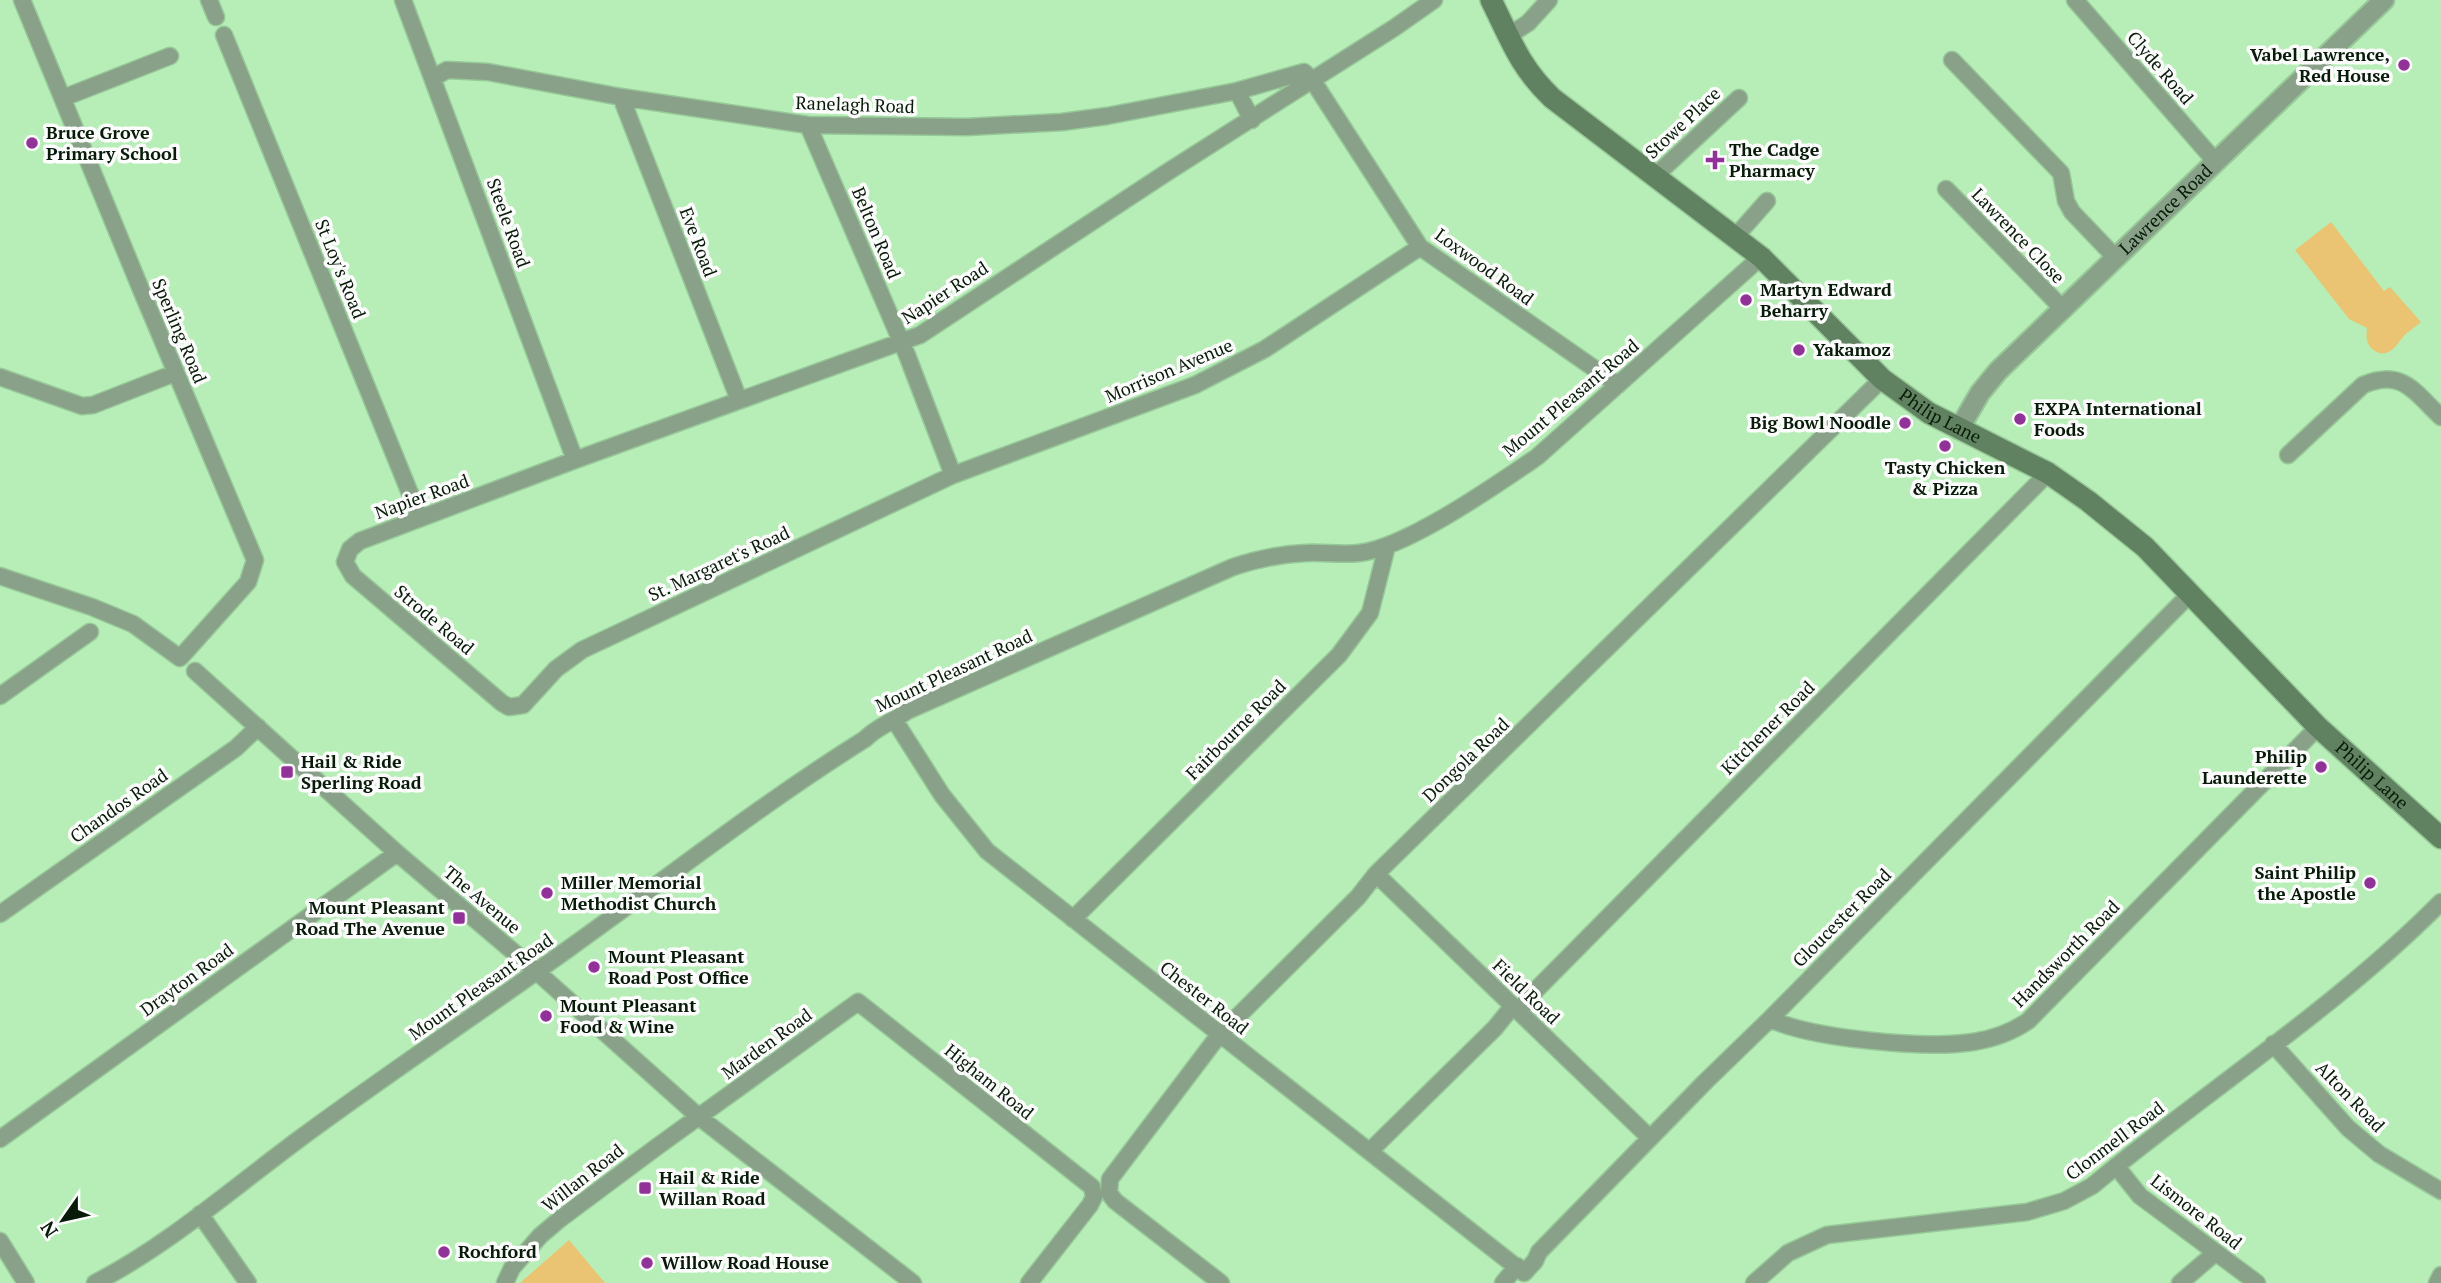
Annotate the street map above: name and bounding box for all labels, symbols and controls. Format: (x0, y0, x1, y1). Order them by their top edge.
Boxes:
street label: Clyde Road (2122, 26, 2199, 109)
place label: Vabel Lawrence, Red House (2250, 42, 2390, 87)
marker: Vabel Lawrence, Red House (2396, 57, 2412, 73)
street label: Stowe Place (1639, 81, 1725, 163)
street label: Ranelagh Road (795, 90, 915, 118)
place label: Bruce Grove Primary School (46, 120, 178, 165)
marker: Bruce Grove Primary School (24, 135, 40, 151)
place label: The Cadge Pharmacy (1729, 137, 1820, 182)
marker: The Cadge Pharmacy (1707, 152, 1723, 168)
street label: Lawrence Road (2113, 158, 2217, 259)
street label: Steele Road (482, 175, 536, 271)
street label: Lawrence Close (1967, 182, 2070, 288)
street label: Belton Road (847, 183, 907, 282)
street label: Eve Road (675, 203, 723, 280)
street label: St Loy's Road (310, 215, 372, 322)
street label: Loxwood Road (1431, 222, 1539, 310)
street label: Napier Road (897, 255, 992, 329)
street label: Sperling Road (147, 275, 213, 387)
place label: Martyn Edward Beharry (1760, 277, 1892, 322)
marker: Martyn Edward Beharry (1738, 292, 1754, 308)
street label: Morrison Avenue (1101, 332, 1236, 408)
street label: Mount Pleasant Road (1497, 333, 1643, 461)
place label: Yakamoz (1813, 337, 1891, 361)
marker: Yakamoz (1791, 342, 1807, 358)
street label: Philip Lane (1895, 382, 1986, 448)
place label: EXPA International Foods (2034, 396, 2202, 441)
place label: Big Bowl Noodle (1750, 410, 1891, 434)
marker: EXPA International Foods (2012, 411, 2028, 427)
marker: Big Bowl Noodle (1897, 415, 1913, 431)
marker: Tasty Chicken & Pizza (1937, 438, 1953, 454)
place label: Tasty Chicken & Pizza (1885, 455, 2006, 500)
street label: Napier Road (371, 468, 472, 524)
street label: St. Margaret's Road (644, 520, 793, 606)
street label: Strode Road (390, 579, 479, 660)
street label: Mount Pleasant Road (871, 623, 1036, 717)
street label: Fairbourne Road (1180, 674, 1291, 785)
street label: Kitchener Road (1715, 675, 1819, 779)
street label: Dongola Road (1417, 712, 1514, 807)
street label: Philip Lane (2331, 735, 2414, 814)
place label: Philip Launderette (2202, 744, 2307, 789)
place label: Hail & Ride Sperling Road (301, 749, 422, 794)
marker: Philip Launderette (2313, 759, 2329, 775)
street label: Chandos Road (65, 763, 172, 848)
marker: Hail & Ride Sperling Road (279, 764, 295, 780)
street label: The Avenue (439, 860, 526, 939)
place label: Saint Philip the Apostle (2254, 860, 2356, 905)
street label: Gloucester Road (1787, 863, 1896, 972)
place label: Miller Memorial Methodist Church (561, 870, 717, 915)
marker: Saint Philip the Apostle (2362, 875, 2378, 891)
marker: Miller Memorial Methodist Church (539, 885, 555, 901)
place label: Mount Pleasant Road The Avenue (295, 895, 445, 940)
street label: Handsworth Road (2007, 895, 2124, 1012)
marker: Mount Pleasant Road The Avenue (451, 910, 467, 926)
street label: Mount Pleasant Road (404, 927, 557, 1045)
street label: Drayton Road (135, 937, 238, 1021)
place label: Mount Pleasant Road Post Office (608, 944, 749, 989)
street label: Field Road (1488, 953, 1565, 1029)
street label: Chester Road (1155, 955, 1254, 1039)
marker: Mount Pleasant Road Post Office (586, 959, 602, 975)
place label: Mount Pleasant Food & Wine (560, 993, 696, 1038)
street label: Marden Road (717, 1002, 816, 1084)
marker: Mount Pleasant Food & Wine (538, 1008, 554, 1024)
street label: Higham Road (940, 1038, 1039, 1124)
street label: Alton Road (2311, 1056, 2390, 1137)
street label: Clonmell Road (2060, 1095, 2169, 1185)
street label: Willan Road (537, 1138, 628, 1217)
place label: Hail & Ride Willan Road (659, 1165, 766, 1210)
street label: Lismore Road (2146, 1168, 2247, 1254)
marker: Hail & Ride Willan Road (637, 1180, 653, 1196)
north arrow (28, 1185, 98, 1255)
text: N (34, 1216, 63, 1243)
place label: Rochford (458, 1239, 537, 1263)
marker: Rochford (436, 1244, 452, 1260)
place label: Willow Road House (661, 1250, 829, 1274)
marker: Willow Road House (639, 1255, 655, 1271)

